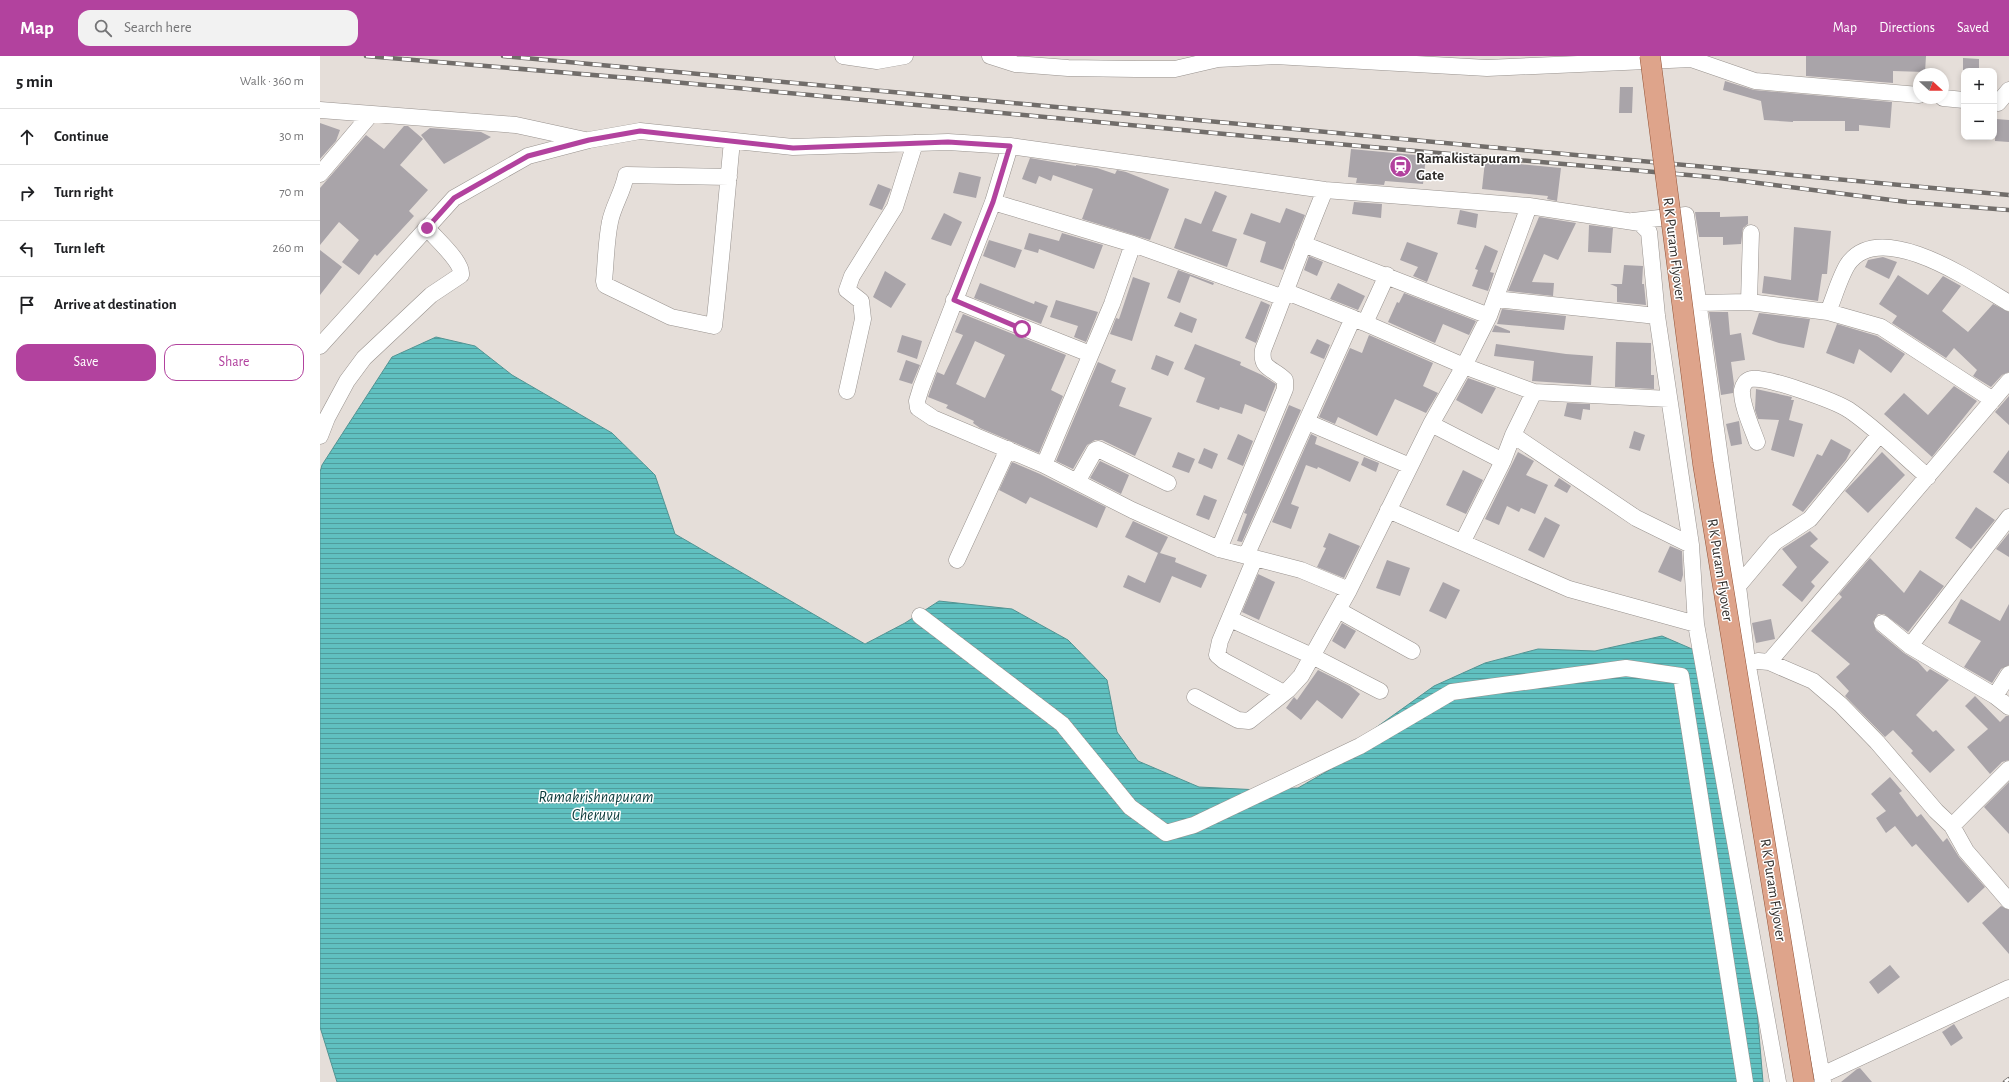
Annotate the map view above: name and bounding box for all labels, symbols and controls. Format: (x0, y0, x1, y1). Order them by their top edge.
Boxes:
search box (78, 10, 358, 46)
icon: search (92, 17, 114, 39)
text: Map (20, 19, 54, 38)
text: Search here (124, 20, 192, 35)
text: Map (1833, 21, 1857, 35)
text: Directions (1879, 21, 1935, 35)
text: Saved (1957, 21, 1989, 35)
north arrow (1913, 68, 1949, 104)
map controls (1961, 68, 1997, 140)
button: + (1961, 68, 1997, 104)
text: 5 min (16, 73, 53, 90)
text: Walk · 360 m (240, 75, 304, 88)
button: − (1961, 104, 1997, 140)
icon: ahead (16, 126, 38, 148)
text: Continue (54, 129, 109, 144)
text: 30 m (279, 130, 304, 143)
place label: Ramakistapuram Gate (1416, 151, 1520, 183)
station icon: Ramakistapuram Gate (1387, 154, 1413, 180)
icon: right (16, 182, 38, 204)
text: Turn right (54, 185, 113, 200)
text: 70 m (279, 186, 304, 199)
street label: R K Puram Flyover (1660, 196, 1688, 302)
route end (418, 219, 436, 237)
icon: left (16, 238, 38, 260)
text: Turn left (54, 241, 105, 256)
text: 260 m (273, 242, 304, 255)
icon: arrive (16, 294, 38, 316)
text: Arrive at destination (54, 297, 177, 312)
route start (1013, 320, 1031, 338)
button: Save (16, 344, 156, 381)
button: Share (164, 344, 304, 381)
street label: R K Puram Flyover (1704, 517, 1736, 623)
water label: Ramakrishnapuram Cheruvu (539, 789, 653, 823)
street label: R K Puram Flyover (1757, 837, 1789, 943)

